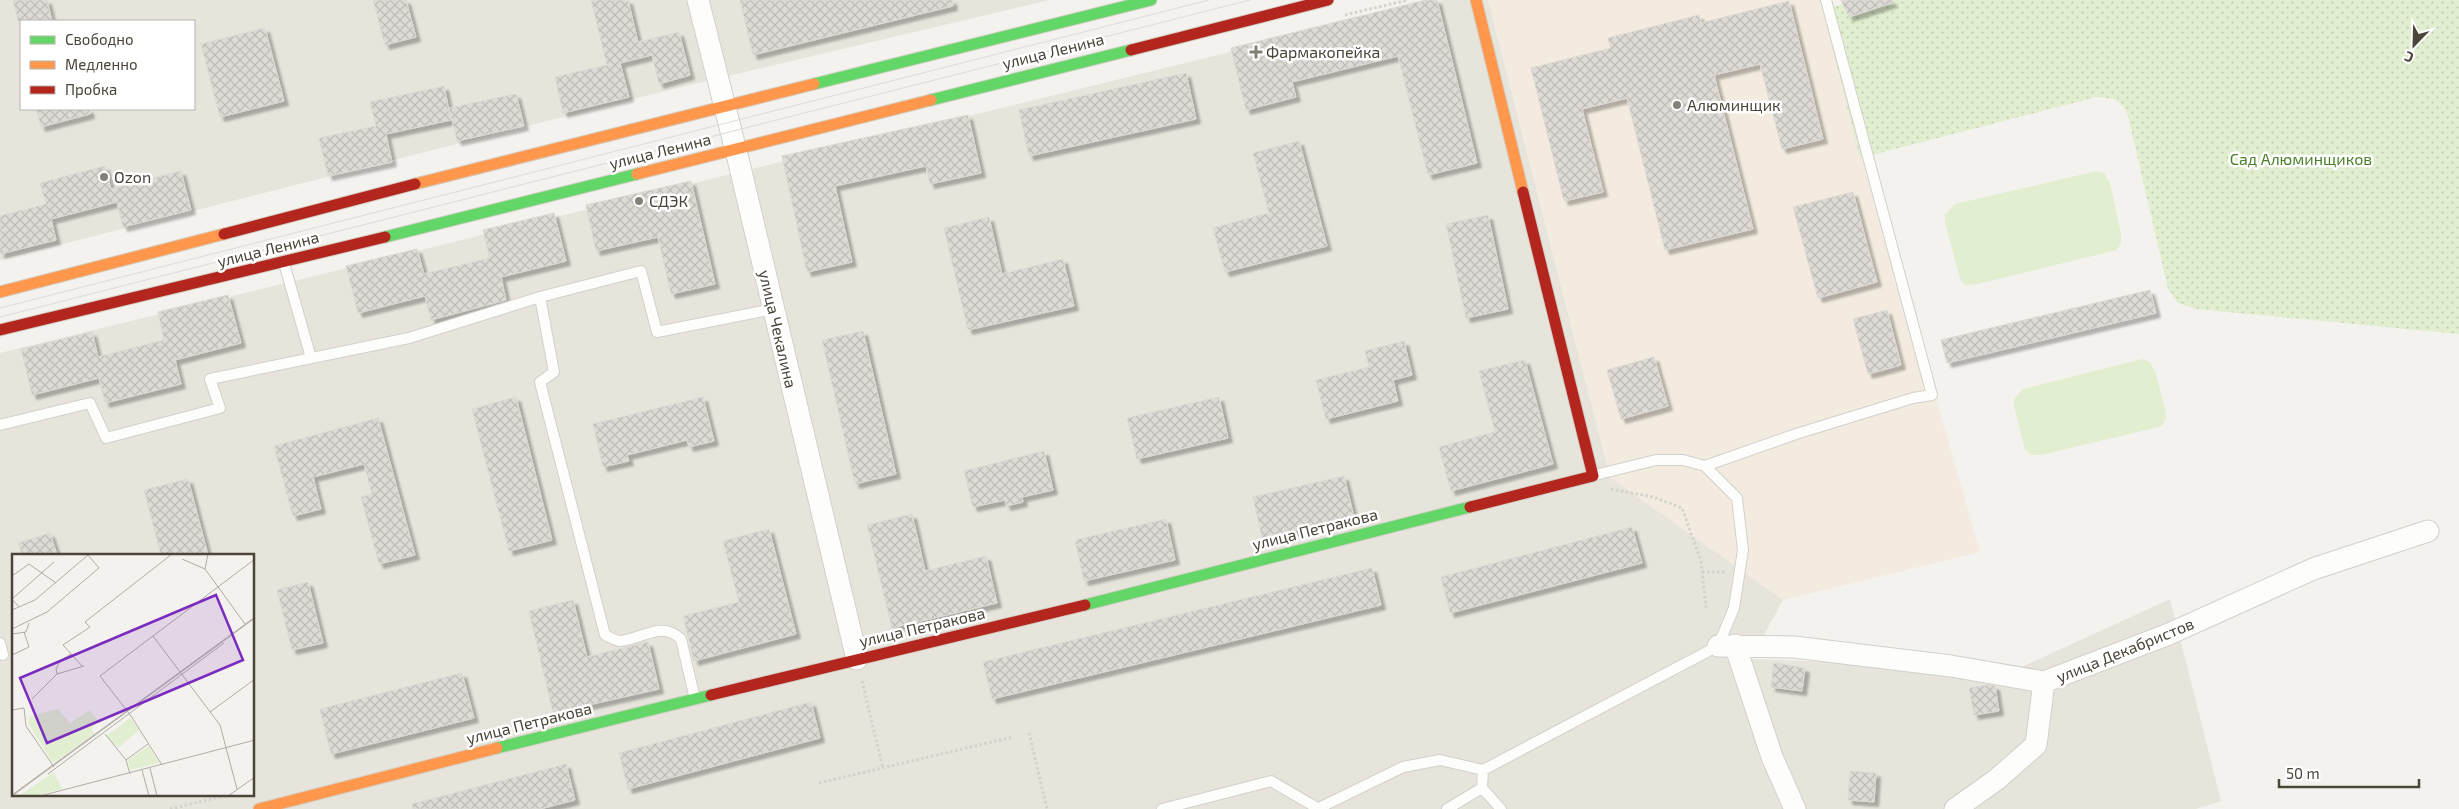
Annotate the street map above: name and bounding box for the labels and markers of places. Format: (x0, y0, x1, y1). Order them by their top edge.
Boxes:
place label: Фармакопейка (1266, 42, 1380, 61)
marker: Фармакопейка (1250, 46, 1262, 58)
place label: Алюминщик (1687, 95, 1781, 114)
marker: Алюминщик (1671, 99, 1683, 111)
place label: Ozon (114, 167, 151, 186)
marker: Ozon (98, 171, 110, 183)
place label: СДЭК (649, 191, 688, 210)
marker: СДЭК (633, 195, 645, 207)

